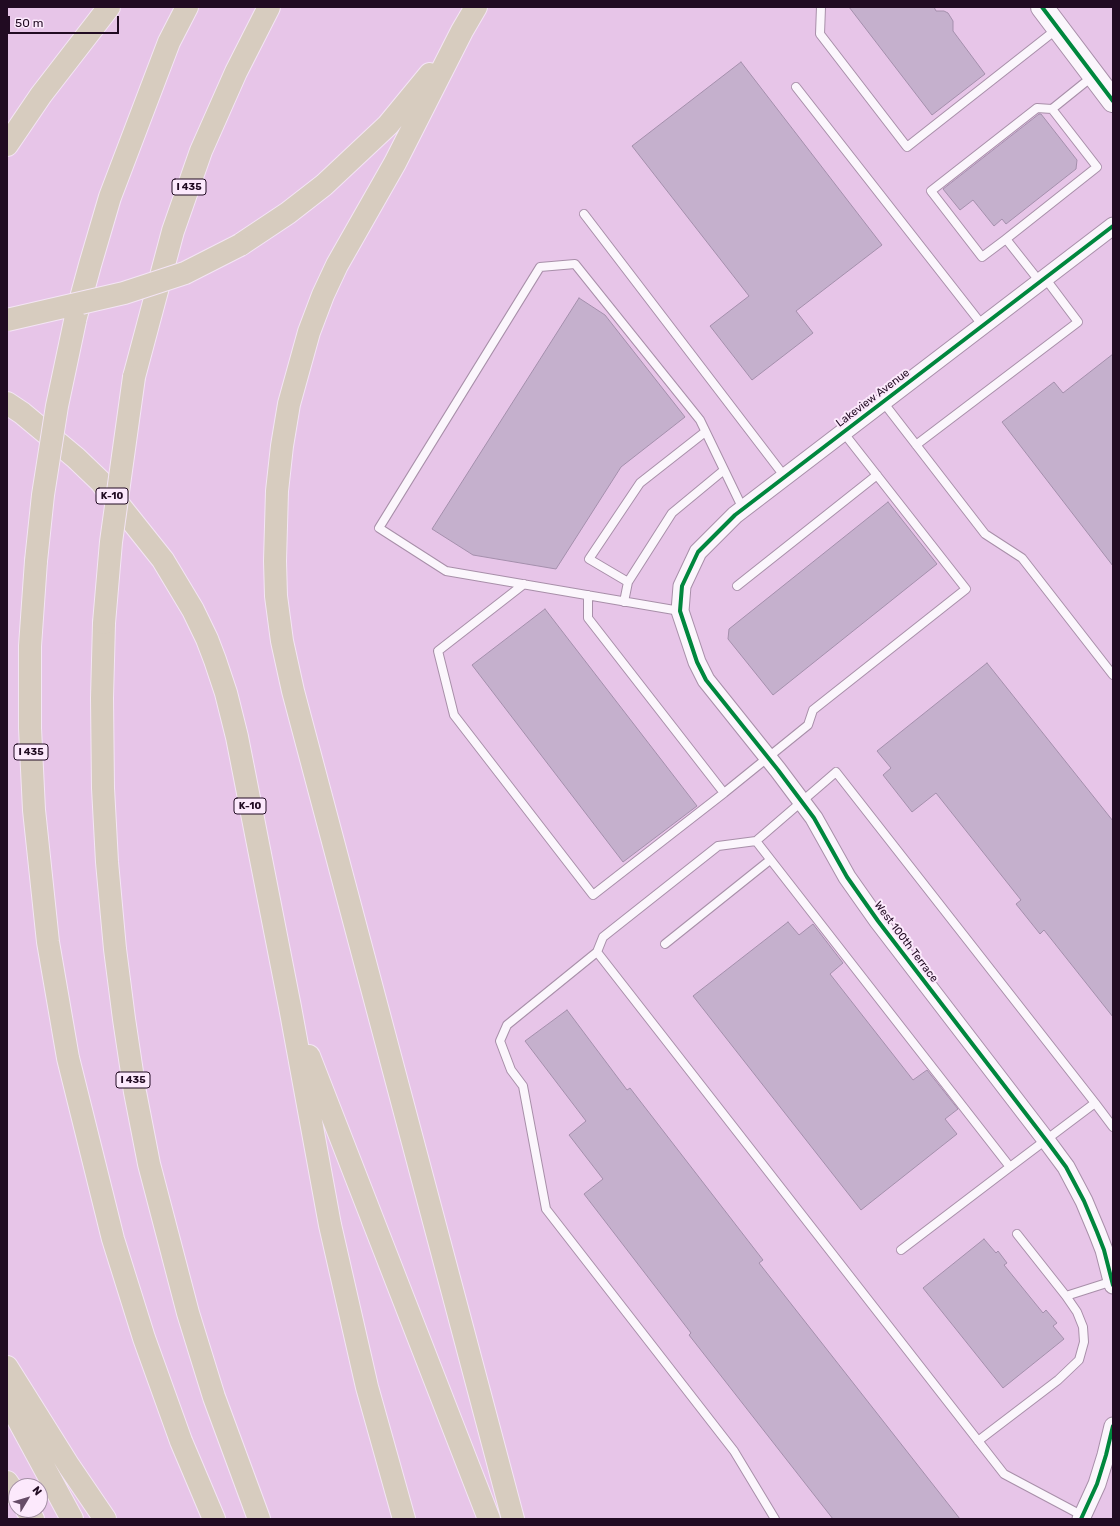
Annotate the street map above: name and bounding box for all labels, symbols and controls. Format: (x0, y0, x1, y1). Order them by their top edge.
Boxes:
scale bar (10, 8, 121, 34)
text: 50 m (15, 16, 43, 30)
road number: I 435 (172, 179, 206, 195)
street label: Lakeview Avenue (834, 366, 912, 430)
road number: K-10 (96, 488, 128, 504)
road number: I 435 (14, 744, 48, 760)
road number: K-10 (234, 798, 266, 814)
street label: West 100th Terrace (871, 899, 941, 985)
road number: I 435 (116, 1072, 150, 1088)
north arrow (8, 1478, 48, 1518)
text: N (29, 1484, 45, 1498)

